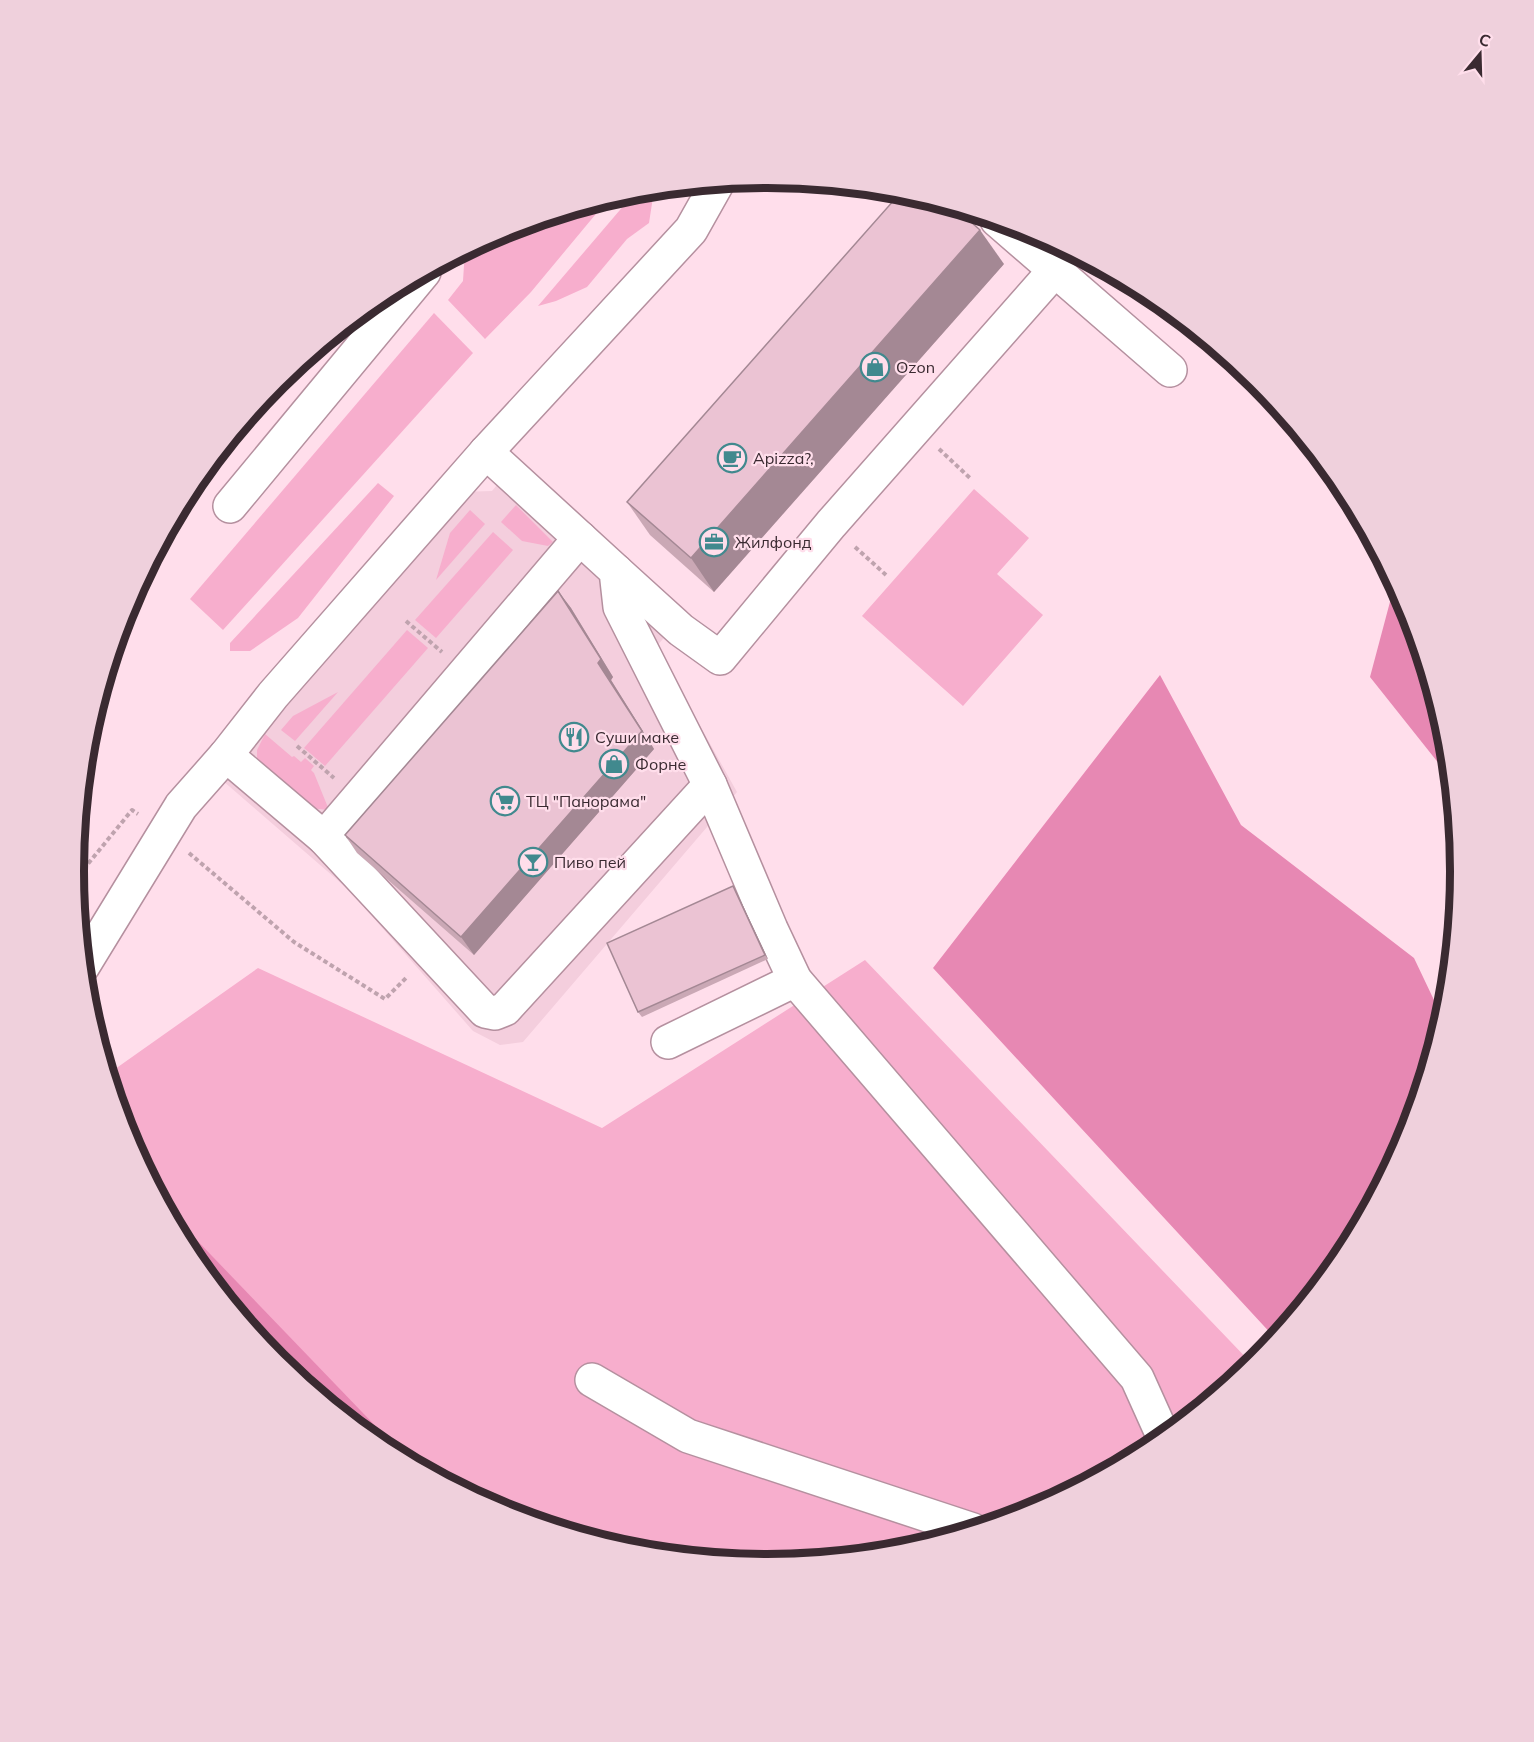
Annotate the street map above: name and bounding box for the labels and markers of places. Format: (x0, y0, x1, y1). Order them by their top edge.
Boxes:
shop icon: Ozon (859, 351, 891, 383)
place label: Ozon (896, 357, 935, 377)
cafe icon: Apizza?, (716, 442, 748, 474)
place label: Apizza?, (753, 448, 814, 468)
office icon: Жилфонд (698, 526, 730, 558)
place label: Жилфонд (735, 532, 812, 552)
restaurant icon: Суши маке (558, 721, 590, 753)
place label: Суши маке (595, 727, 679, 747)
shop icon: Форне (598, 748, 630, 780)
place label: Форне (635, 754, 687, 774)
supermarket icon: ТЦ "Панорама" (489, 785, 521, 817)
place label: ТЦ "Панорама" (526, 791, 646, 811)
bar icon: Пиво пей (517, 846, 549, 878)
place label: Пиво пей (554, 852, 626, 872)

